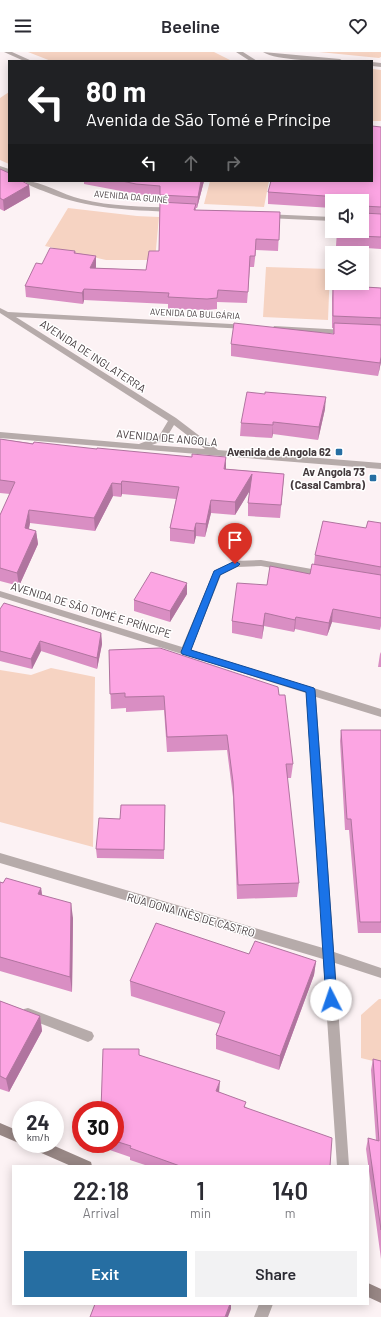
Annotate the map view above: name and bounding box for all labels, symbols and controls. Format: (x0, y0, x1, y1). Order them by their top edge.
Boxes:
icon: menu (12, 15, 34, 37)
text: Beeline (161, 15, 220, 37)
icon: heart (347, 15, 369, 37)
text: 80 m (86, 74, 146, 108)
icon: left (20, 76, 72, 128)
text: Avenida de São Tomé e Príncipe (86, 108, 331, 130)
icon: left (138, 152, 160, 174)
icon: ahead (180, 152, 202, 174)
icon: right (222, 152, 244, 174)
street label: AVENIDA DA GUINÉ (94, 188, 169, 205)
map controls (325, 194, 369, 290)
button: sound (325, 194, 369, 238)
button: layers (325, 246, 369, 290)
street label: AVENIDA DA BULGÁRIA (150, 306, 241, 321)
street label: AVENIDA DE INGLATERRA (38, 316, 149, 395)
street label: AVENIDA DE ANGOLA (116, 427, 219, 448)
place label: Avenida de Angola 62 (227, 445, 331, 458)
marker: Avenida de Angola 62 (334, 447, 344, 457)
place label: Av Angola 73 (Casal Cambra) (290, 465, 365, 491)
marker: Av Angola 73 (Casal Cambra) (368, 473, 378, 483)
pin (218, 523, 252, 564)
icon: arrive (224, 529, 246, 551)
street label: AVENIDA DE SÃO TOMÉ E PRÍNCIPE (9, 579, 173, 640)
street label: RUA DONA INÊS DE CASTRO (126, 890, 257, 939)
position arrow (310, 979, 352, 1021)
speed limit sign: 30 (72, 1101, 124, 1153)
text: 24 (26, 1110, 50, 1134)
text: km/h (27, 1131, 49, 1143)
text: 22:18 (73, 1176, 129, 1205)
text: 1 (196, 1176, 205, 1205)
text: 140 (272, 1176, 308, 1205)
text: Arrival (83, 1205, 119, 1221)
text: min (190, 1205, 211, 1221)
text: m (285, 1205, 295, 1221)
button: Exit (24, 1251, 187, 1297)
button: Share (195, 1251, 357, 1297)

